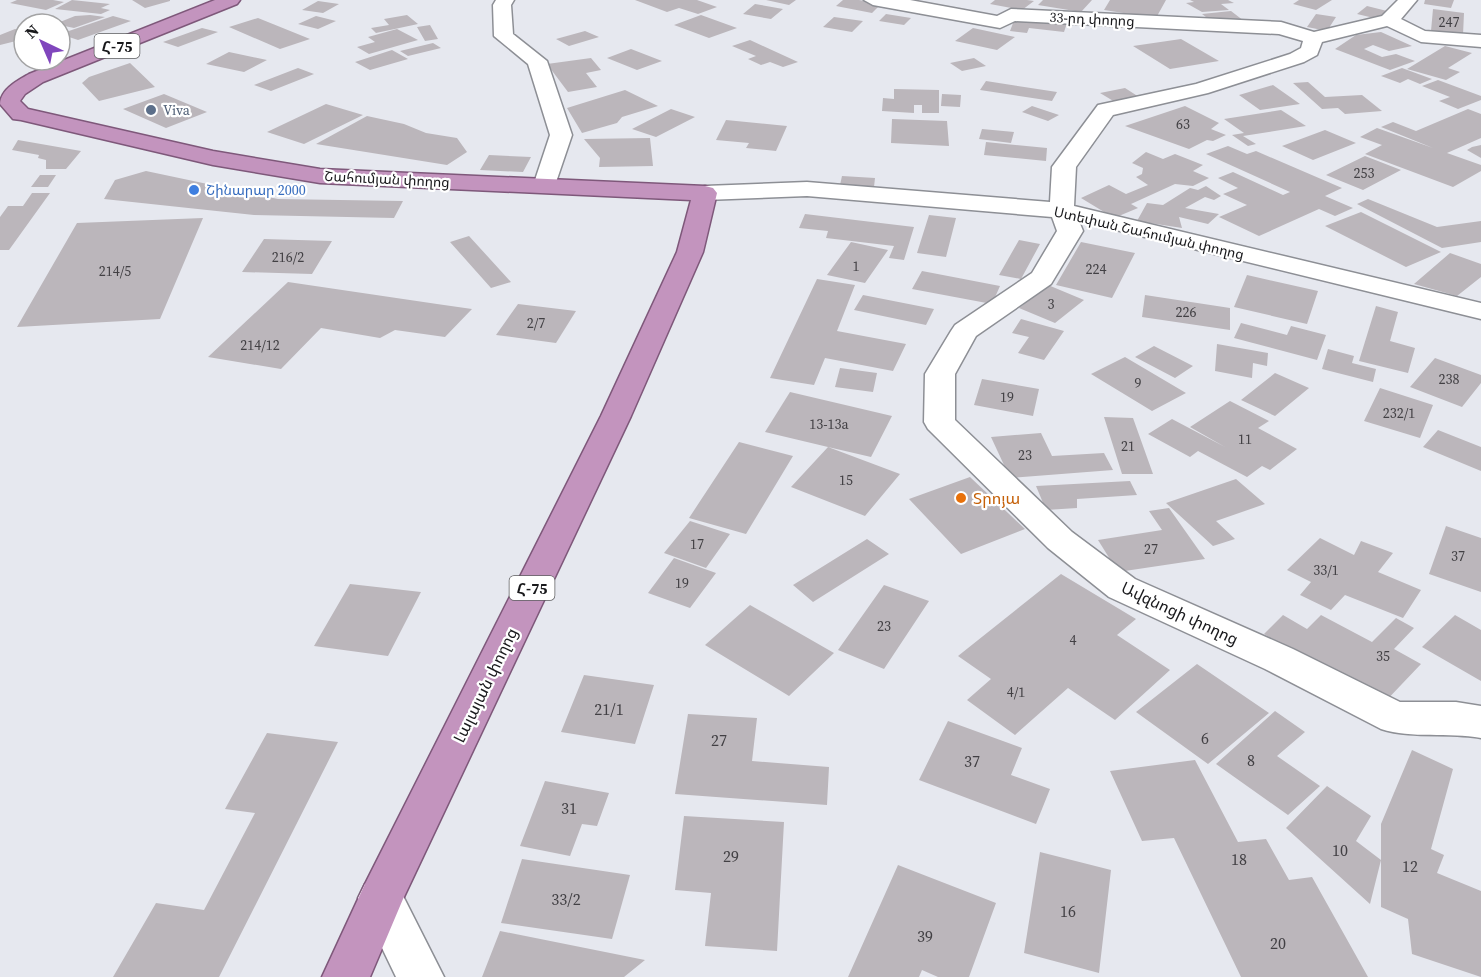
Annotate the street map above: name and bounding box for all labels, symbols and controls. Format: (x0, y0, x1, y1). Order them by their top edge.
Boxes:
street label: 33-րդ փողոց (1049, 7, 1135, 31)
north arrow (12, 12, 72, 72)
house number: 247 (1439, 12, 1460, 32)
text: N (20, 19, 44, 43)
road number: Հ-75 (94, 34, 140, 58)
place label: Viva (163, 100, 191, 120)
marker: Viva (144, 103, 158, 117)
house number: 63 (1176, 114, 1190, 134)
house number: 253 (1354, 163, 1375, 183)
street label: Շահումյան փողոց (324, 166, 450, 192)
place label: Շինարար 2000 (206, 180, 306, 200)
marker: Շինարար 2000 (187, 183, 201, 197)
street label: Ստեփան Շահումյան փողոց (1052, 201, 1246, 265)
house number: 216/2 (272, 247, 304, 267)
house number: 1 (853, 256, 860, 276)
house number: 224 (1086, 259, 1107, 279)
house number: 214/5 (99, 261, 131, 281)
house number: 3 (1048, 294, 1055, 314)
house number: 226 (1176, 302, 1197, 322)
house number: 2/7 (527, 313, 545, 333)
house number: 214/12 (240, 335, 280, 355)
house number: 238 (1439, 369, 1460, 389)
house number: 9 (1135, 373, 1142, 393)
house number: 19 (1000, 387, 1014, 407)
house number: 232/1 (1383, 403, 1415, 423)
house number: 13-13a (809, 414, 850, 434)
house number: 11 (1238, 429, 1252, 449)
house number: 21 (1121, 436, 1135, 456)
house number: 23 (1018, 445, 1032, 465)
house number: 15 (839, 470, 853, 490)
place label: Տրոյա (973, 487, 1020, 509)
marker: Տրոյա (954, 491, 968, 505)
house number: 17 (690, 534, 704, 554)
house number: 27 (1144, 539, 1158, 559)
house number: 37 (1451, 546, 1465, 566)
house number: 33/1 (1313, 560, 1339, 580)
house number: 19 (675, 573, 689, 593)
road number: Հ-75 (510, 576, 554, 600)
street label: Ավզնոցի փողոց (1118, 576, 1242, 650)
house number: 23 (877, 616, 891, 636)
street label: Լալայան փողոց (448, 624, 522, 746)
house number: 4 (1070, 630, 1077, 650)
house number: 35 (1376, 646, 1390, 666)
house number: 4/1 (1007, 682, 1025, 702)
house number: 21/1 (594, 698, 624, 720)
house number: 6 (1201, 727, 1209, 749)
house number: 27 (711, 729, 727, 751)
house number: 8 (1247, 749, 1255, 771)
house number: 37 (964, 750, 980, 772)
house number: 31 (561, 797, 577, 819)
house number: 10 (1332, 839, 1348, 861)
house number: 29 (723, 845, 739, 867)
house number: 18 (1231, 848, 1247, 870)
house number: 12 (1402, 855, 1418, 877)
house number: 33/2 (551, 888, 581, 910)
house number: 16 (1060, 900, 1076, 922)
house number: 39 (917, 925, 933, 947)
house number: 20 (1270, 932, 1286, 954)

